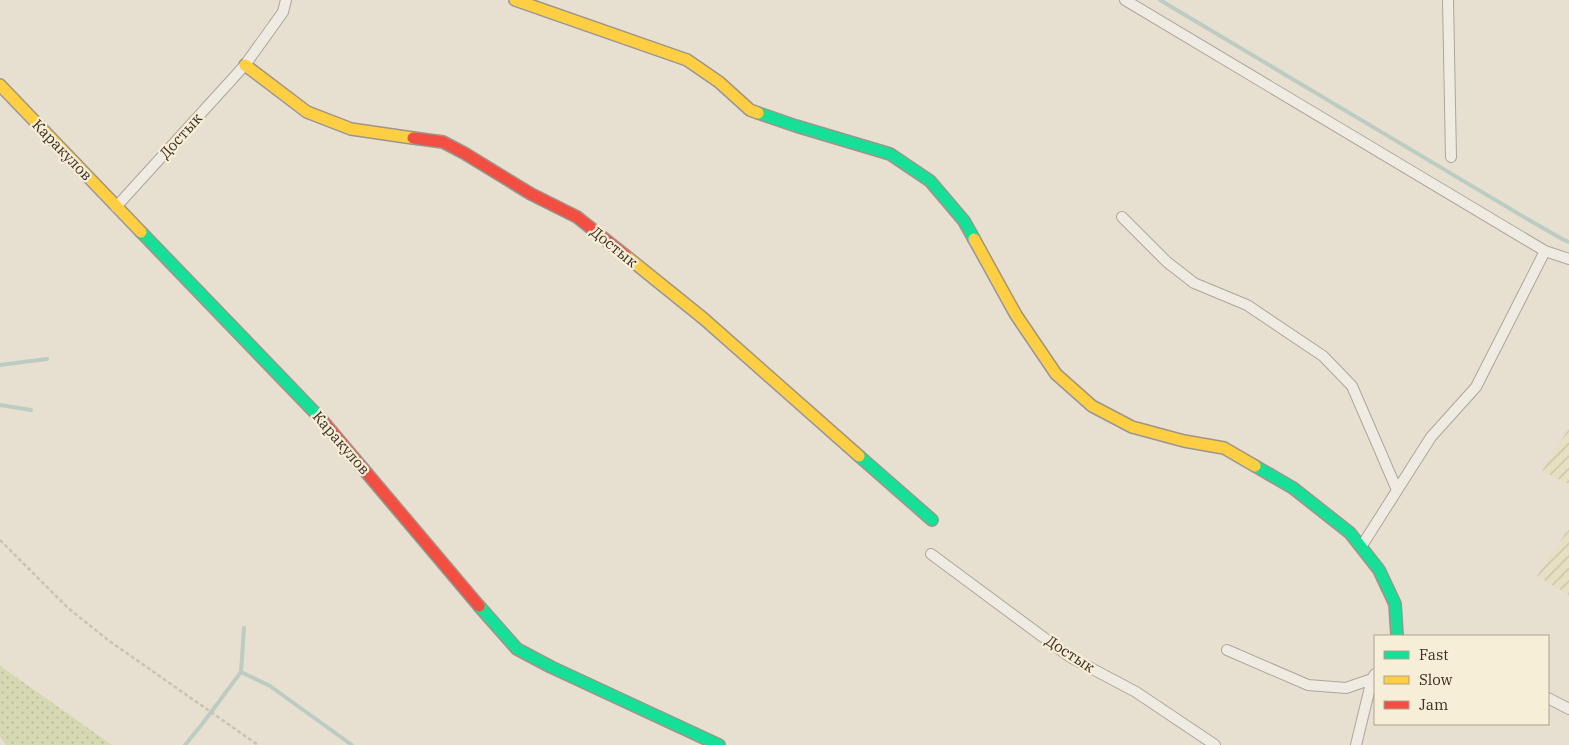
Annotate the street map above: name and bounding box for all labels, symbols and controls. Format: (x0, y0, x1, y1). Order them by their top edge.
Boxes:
street label: Достык (155, 109, 206, 162)
street label: Каракулов (28, 115, 96, 184)
street label: Достык (587, 222, 642, 271)
street label: Каракулов (309, 407, 374, 478)
street label: Достык (1042, 631, 1099, 677)
legend (1374, 635, 1549, 725)
text: Fast (1419, 645, 1449, 664)
text: Slow (1419, 670, 1453, 689)
text: Jam (1419, 695, 1448, 714)

